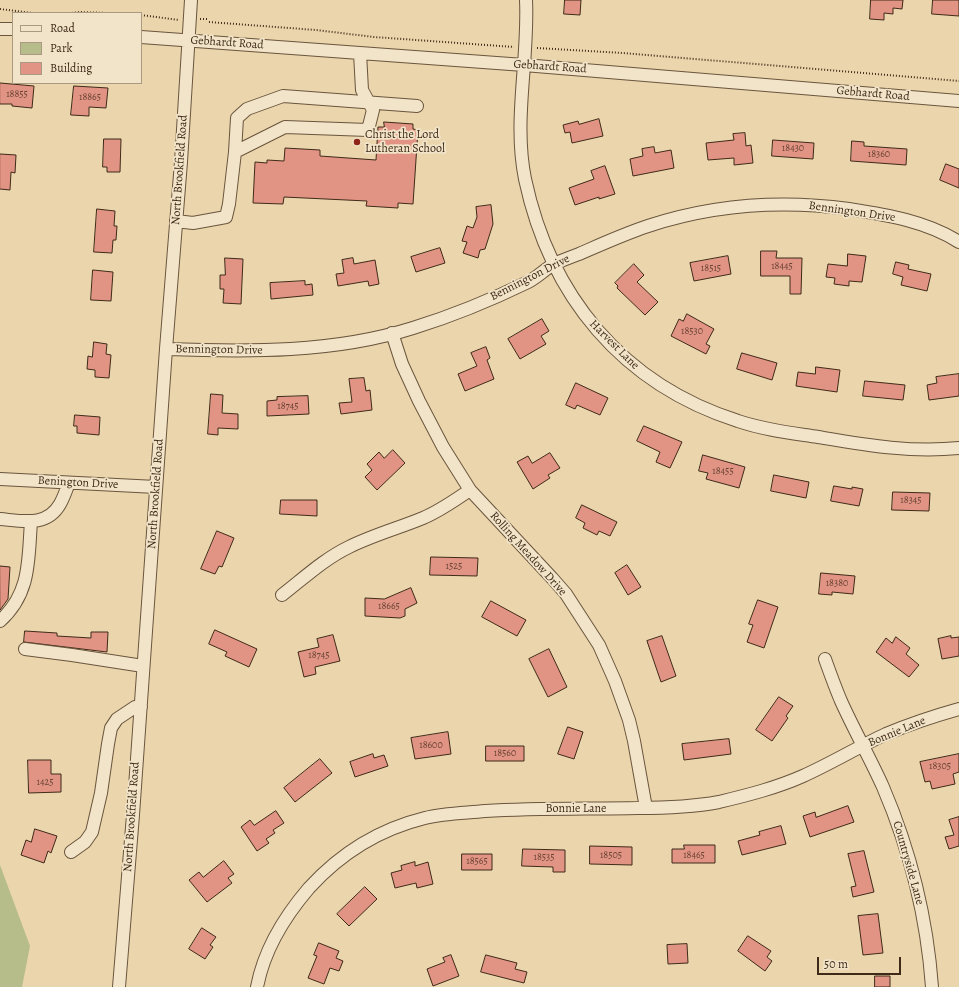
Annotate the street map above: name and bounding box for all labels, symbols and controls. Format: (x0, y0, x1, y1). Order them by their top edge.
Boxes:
legend (12, 12, 142, 84)
text: Road (50, 20, 75, 36)
street label: Gebhardt Road (190, 33, 264, 53)
text: Park (50, 40, 73, 56)
street label: Gebhardt Road (513, 57, 587, 77)
text: Building (50, 60, 92, 76)
street label: Gebhardt Road (836, 84, 910, 104)
house number: 18855 (6, 89, 28, 101)
house number: 18865 (79, 92, 101, 104)
street label: North Brookfield Road (169, 114, 191, 226)
place label: Christ the Lord Lutheran School (365, 128, 445, 156)
marker: Christ the Lord Lutheran School (352, 137, 362, 147)
house number: 18430 (782, 143, 804, 155)
house number: 18360 (868, 149, 890, 161)
street label: Bennington Drive (808, 199, 896, 225)
street label: Bennington Drive (488, 252, 572, 304)
house number: 18445 (771, 261, 793, 273)
house number: 18515 (701, 263, 721, 275)
street label: Harvest Lane (586, 317, 642, 373)
house number: 18530 (681, 326, 703, 338)
street label: Bennington Drive (175, 342, 263, 358)
house number: 18745 (277, 401, 299, 413)
street label: North Brookfield Road (145, 438, 167, 550)
house number: 18455 (712, 466, 734, 478)
street label: Benington Drive (37, 474, 119, 492)
house number: 18345 (900, 495, 922, 507)
street label: Rolling Meadow Drive (487, 509, 569, 599)
house number: 1525 (446, 561, 462, 573)
house number: 18380 (826, 578, 848, 590)
house number: 18665 (378, 601, 400, 613)
house number: 18745 (308, 650, 330, 662)
street label: Bonnie Lane (866, 713, 928, 751)
house number: 18600 (419, 740, 443, 752)
house number: 18560 (494, 748, 516, 760)
street label: North Brookfield Road (121, 761, 143, 873)
house number: 18305 (929, 761, 951, 773)
house number: 1425 (37, 777, 53, 789)
street label: Bonnie Lane (546, 802, 606, 816)
street label: Countryside Lane (889, 819, 927, 907)
house number: 18505 (600, 850, 622, 862)
house number: 18465 (683, 850, 705, 862)
house number: 18535 (533, 852, 555, 864)
house number: 18565 (466, 856, 488, 868)
scale bar (819, 949, 903, 975)
text: 50 m (824, 956, 848, 972)

